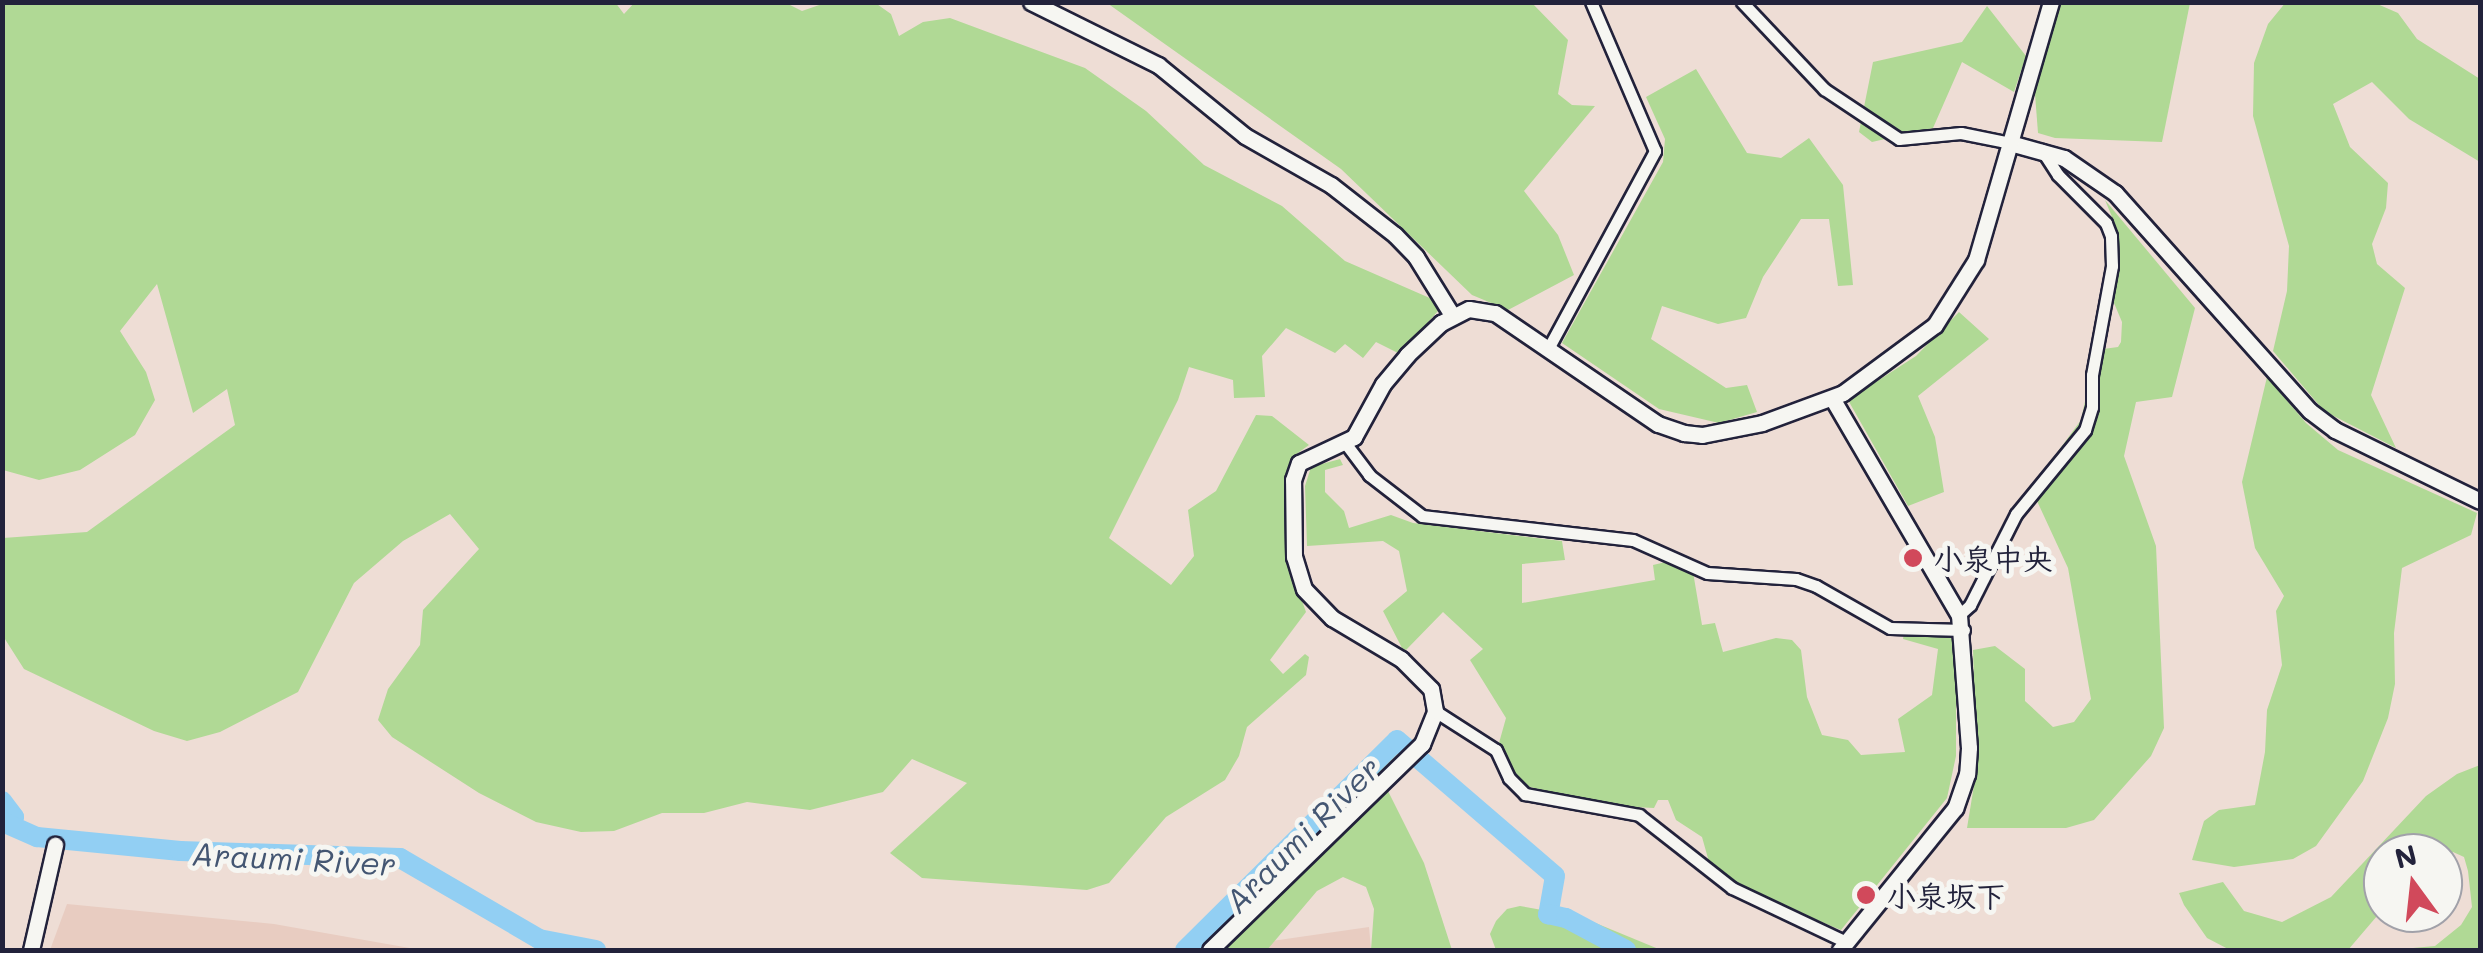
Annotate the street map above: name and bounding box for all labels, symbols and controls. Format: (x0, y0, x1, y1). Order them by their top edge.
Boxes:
place label: 小泉中央 (1933, 540, 2053, 576)
marker: 小泉中央 (1902, 547, 1924, 569)
water label: Araumi River (1216, 748, 1388, 920)
water label: Araumi River (191, 833, 397, 883)
north arrow (2363, 833, 2463, 933)
text: N (2391, 836, 2421, 876)
place label: 小泉坂下 (1886, 877, 2006, 913)
marker: 小泉坂下 (1855, 884, 1877, 906)

